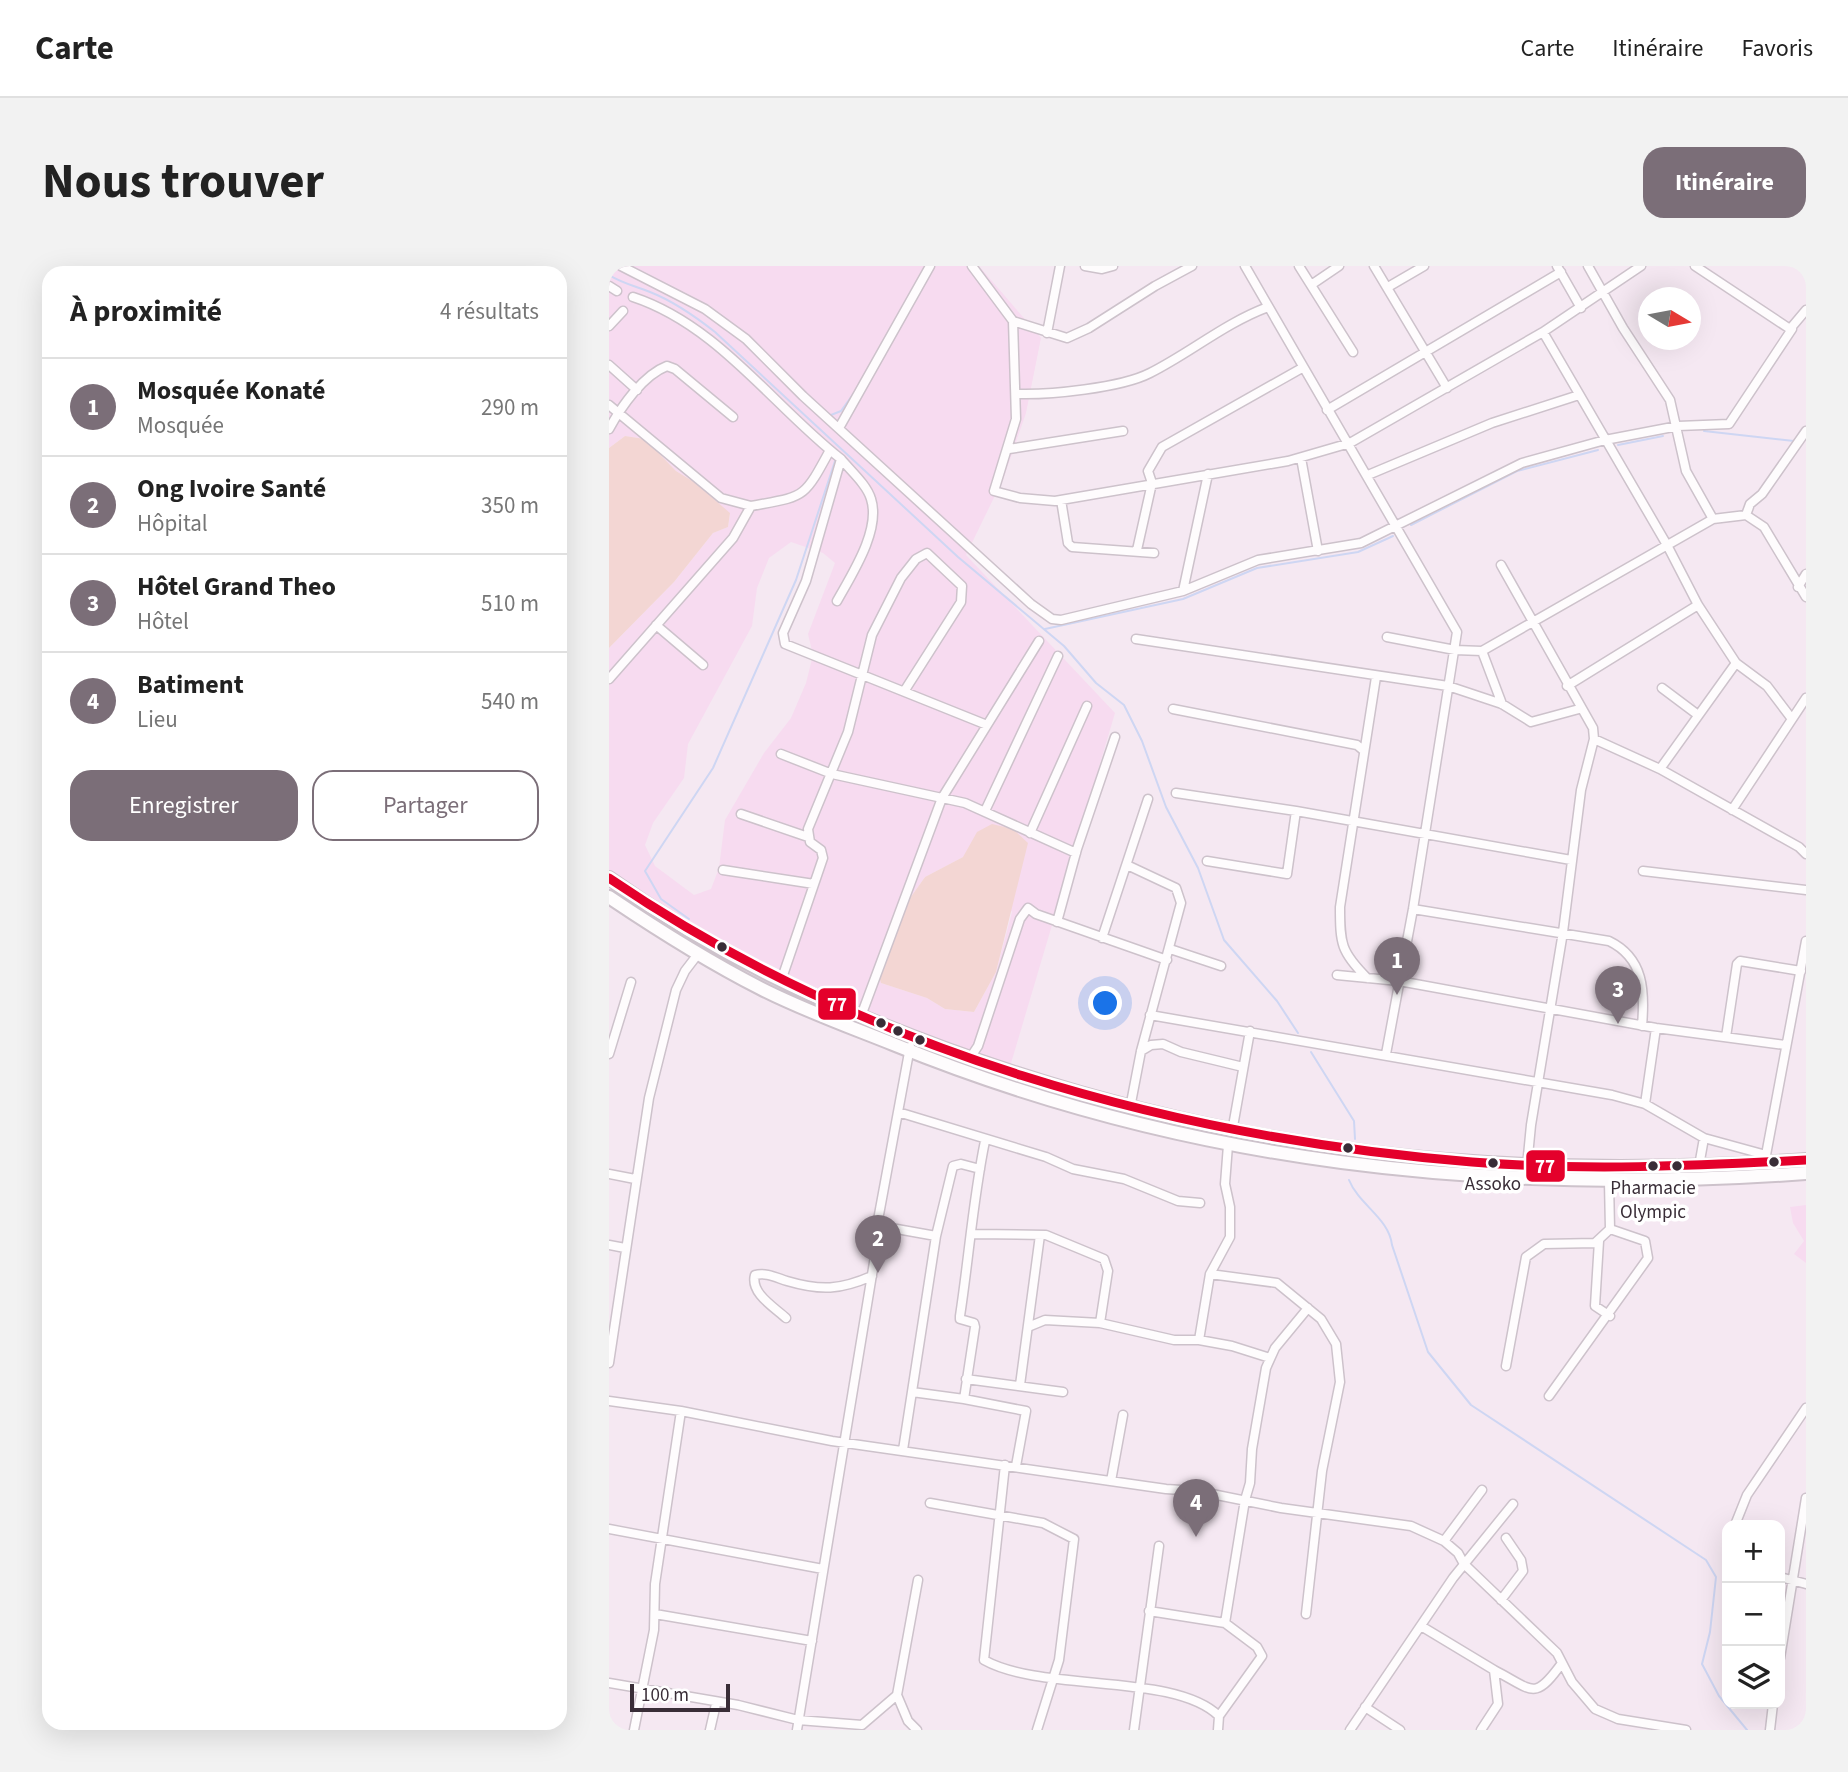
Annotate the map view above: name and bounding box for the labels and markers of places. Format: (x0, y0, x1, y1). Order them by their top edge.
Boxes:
pin: 1 (1374, 937, 1420, 995)
unlabelled marker (715, 940, 729, 954)
pin: 3 (1595, 966, 1641, 1024)
unlabelled marker (874, 1016, 888, 1030)
unlabelled marker (891, 1024, 905, 1038)
unlabelled marker (913, 1033, 927, 1047)
unlabelled marker (1341, 1141, 1355, 1155)
unlabelled marker (1767, 1155, 1781, 1169)
marker: Assoko (1486, 1156, 1500, 1170)
marker: Pharmacie Olympic (1646, 1159, 1660, 1173)
unlabelled marker (1670, 1159, 1684, 1173)
place label: Assoko (1465, 1171, 1521, 1198)
place label: Pharmacie Olympic (1610, 1175, 1696, 1226)
pin: 2 (855, 1215, 901, 1273)
pin: 4 (1173, 1479, 1219, 1537)

